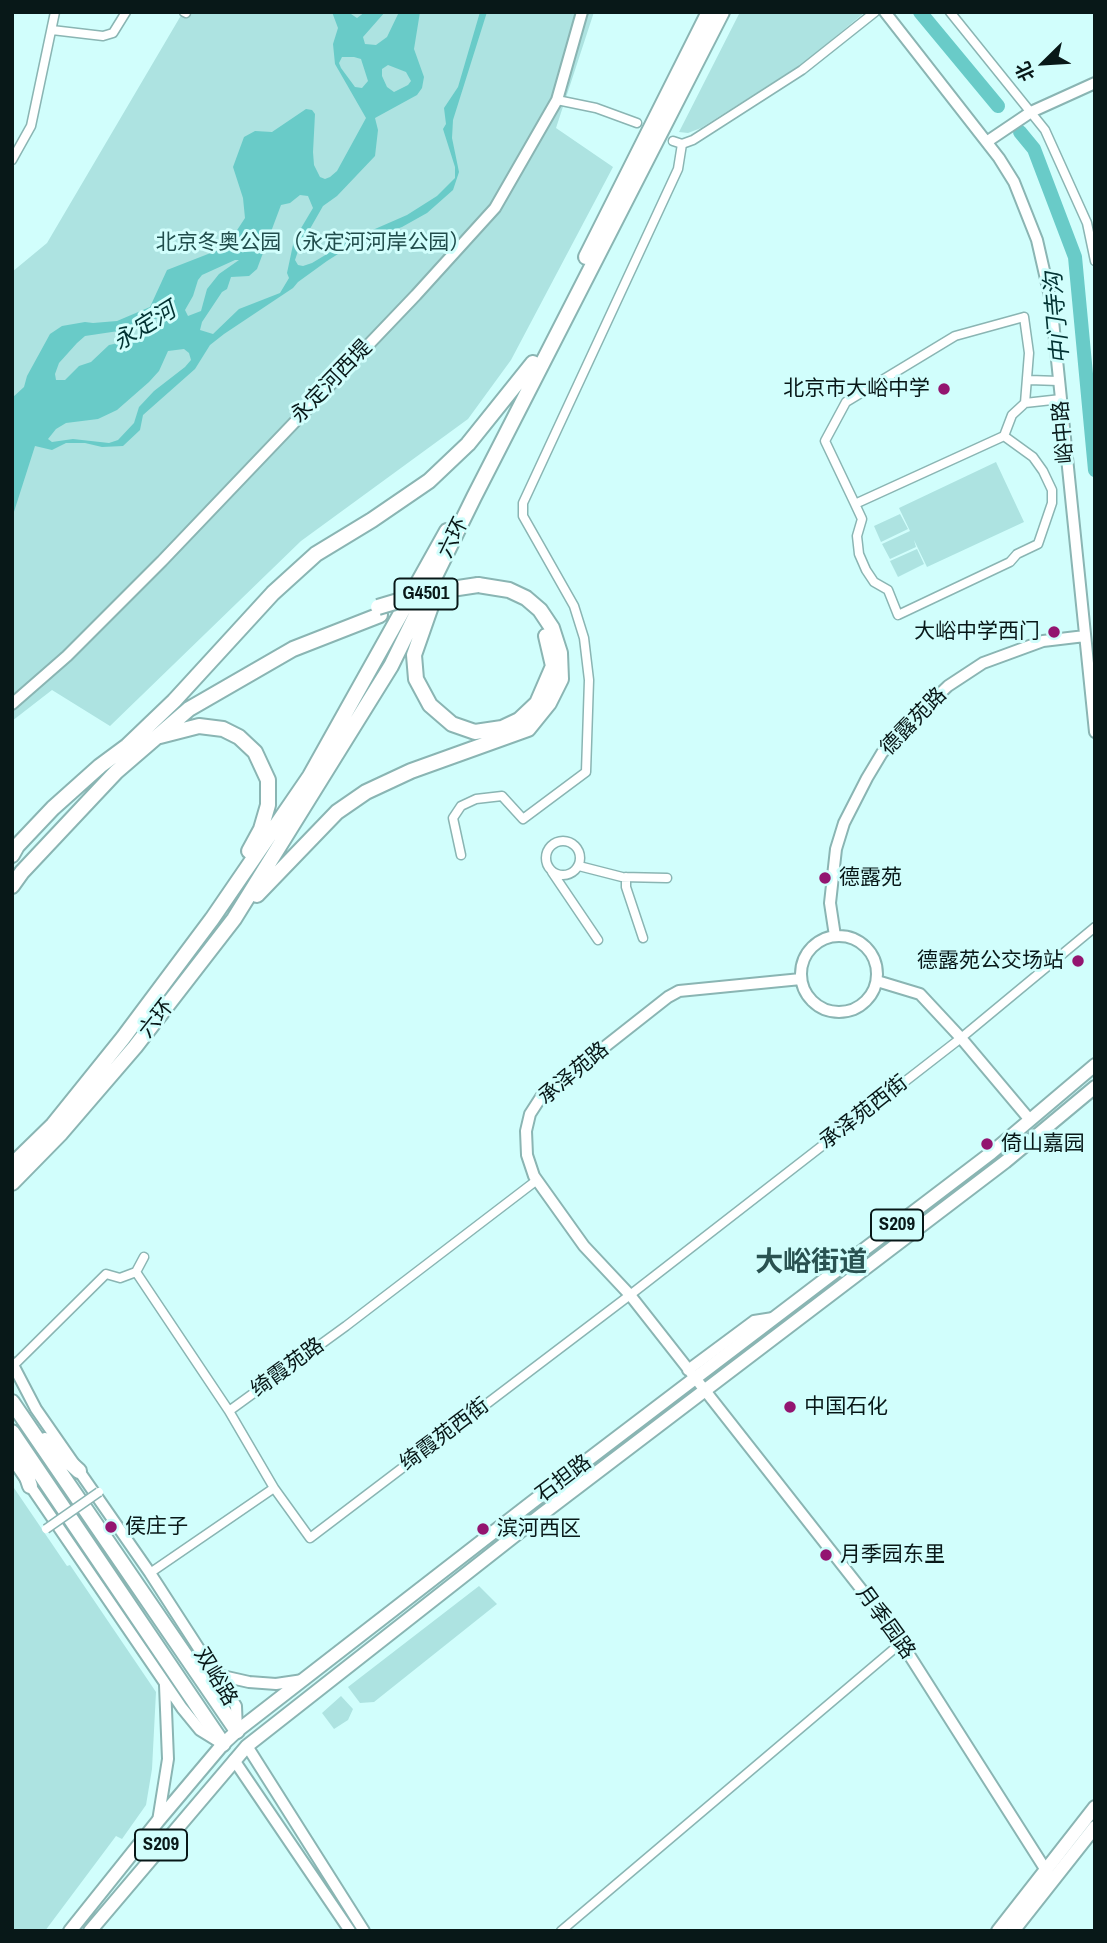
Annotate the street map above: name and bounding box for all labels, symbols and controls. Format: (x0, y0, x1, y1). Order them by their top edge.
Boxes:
north arrow (1009, 28, 1079, 98)
text: 北 (1009, 58, 1041, 86)
park label: 北京冬奥公园（永定河河岸公园） (156, 230, 470, 256)
water label: 中门寺沟 (1040, 271, 1076, 365)
water label: 永定河 (108, 297, 182, 357)
street label: 永定河西堤 (286, 335, 378, 429)
place label: 北京市大峪中学 (783, 376, 930, 402)
marker: 北京市大峪中学 (936, 381, 952, 397)
street label: 峪中路 (1049, 400, 1079, 464)
street label: 六环 (433, 514, 475, 562)
road number: G4501 (394, 579, 458, 610)
place label: 大峪中学西门 (914, 619, 1040, 645)
marker: 大峪中学西门 (1046, 624, 1062, 640)
street label: 德露苑路 (876, 683, 952, 761)
place label: 德露苑 (839, 865, 902, 891)
marker: 德露苑 (817, 870, 833, 886)
place label: 德露苑公交场站 (917, 948, 1064, 974)
marker: 德露苑公交场站 (1070, 953, 1086, 969)
street label: 六环 (134, 995, 180, 1043)
street label: 承泽苑路 (534, 1037, 614, 1111)
street label: 承泽苑西街 (815, 1071, 913, 1155)
place label: 倚山嘉园 (1001, 1131, 1085, 1157)
marker: 倚山嘉园 (979, 1136, 995, 1152)
road number: S209 (871, 1210, 923, 1240)
district label: 大峪街道 (755, 1246, 867, 1280)
street label: 绮霞苑路 (247, 1333, 329, 1403)
street label: 绮霞苑西街 (395, 1393, 495, 1477)
place label: 中国石化 (804, 1394, 888, 1420)
marker: 中国石化 (782, 1399, 798, 1415)
street label: 石担路 (531, 1450, 597, 1508)
place label: 侯庄子 (125, 1514, 188, 1540)
place label: 滨河西区 (497, 1516, 581, 1542)
marker: 侯庄子 (103, 1519, 119, 1535)
marker: 滨河西区 (475, 1521, 491, 1537)
place label: 月季园东里 (840, 1542, 945, 1568)
marker: 月季园东里 (818, 1547, 834, 1563)
street label: 月季园路 (850, 1582, 920, 1664)
street label: 双峪路 (188, 1644, 242, 1710)
road number: S209 (135, 1829, 187, 1860)

